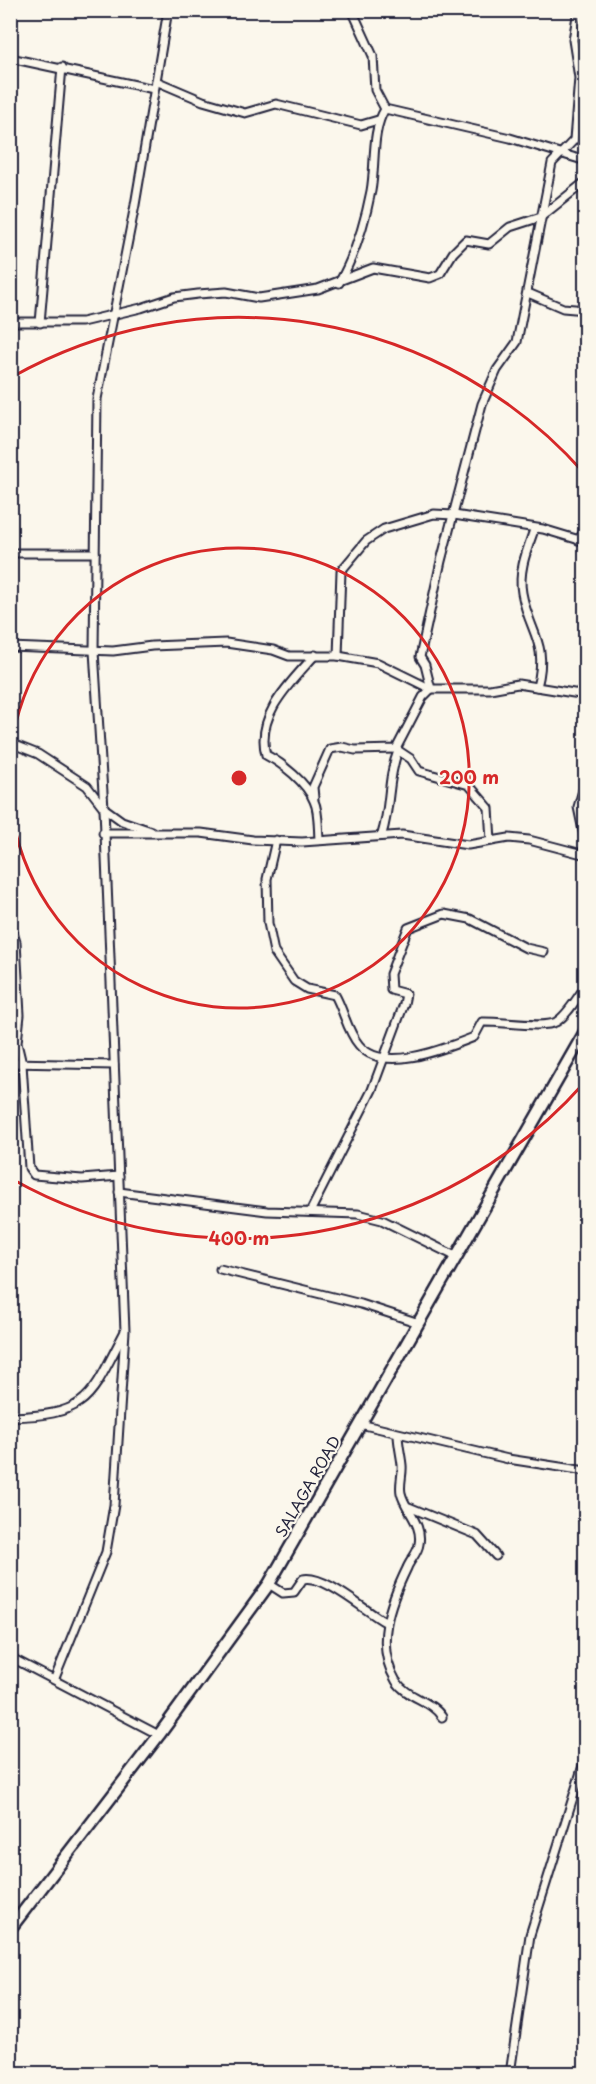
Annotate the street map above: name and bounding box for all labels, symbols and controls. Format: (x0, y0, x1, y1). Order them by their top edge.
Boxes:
text: 200 m (439, 763, 499, 790)
centre of rings (229, 768, 249, 788)
text: 400 m (209, 1224, 269, 1251)
street label: SALAGA ROAD (269, 1431, 345, 1541)

